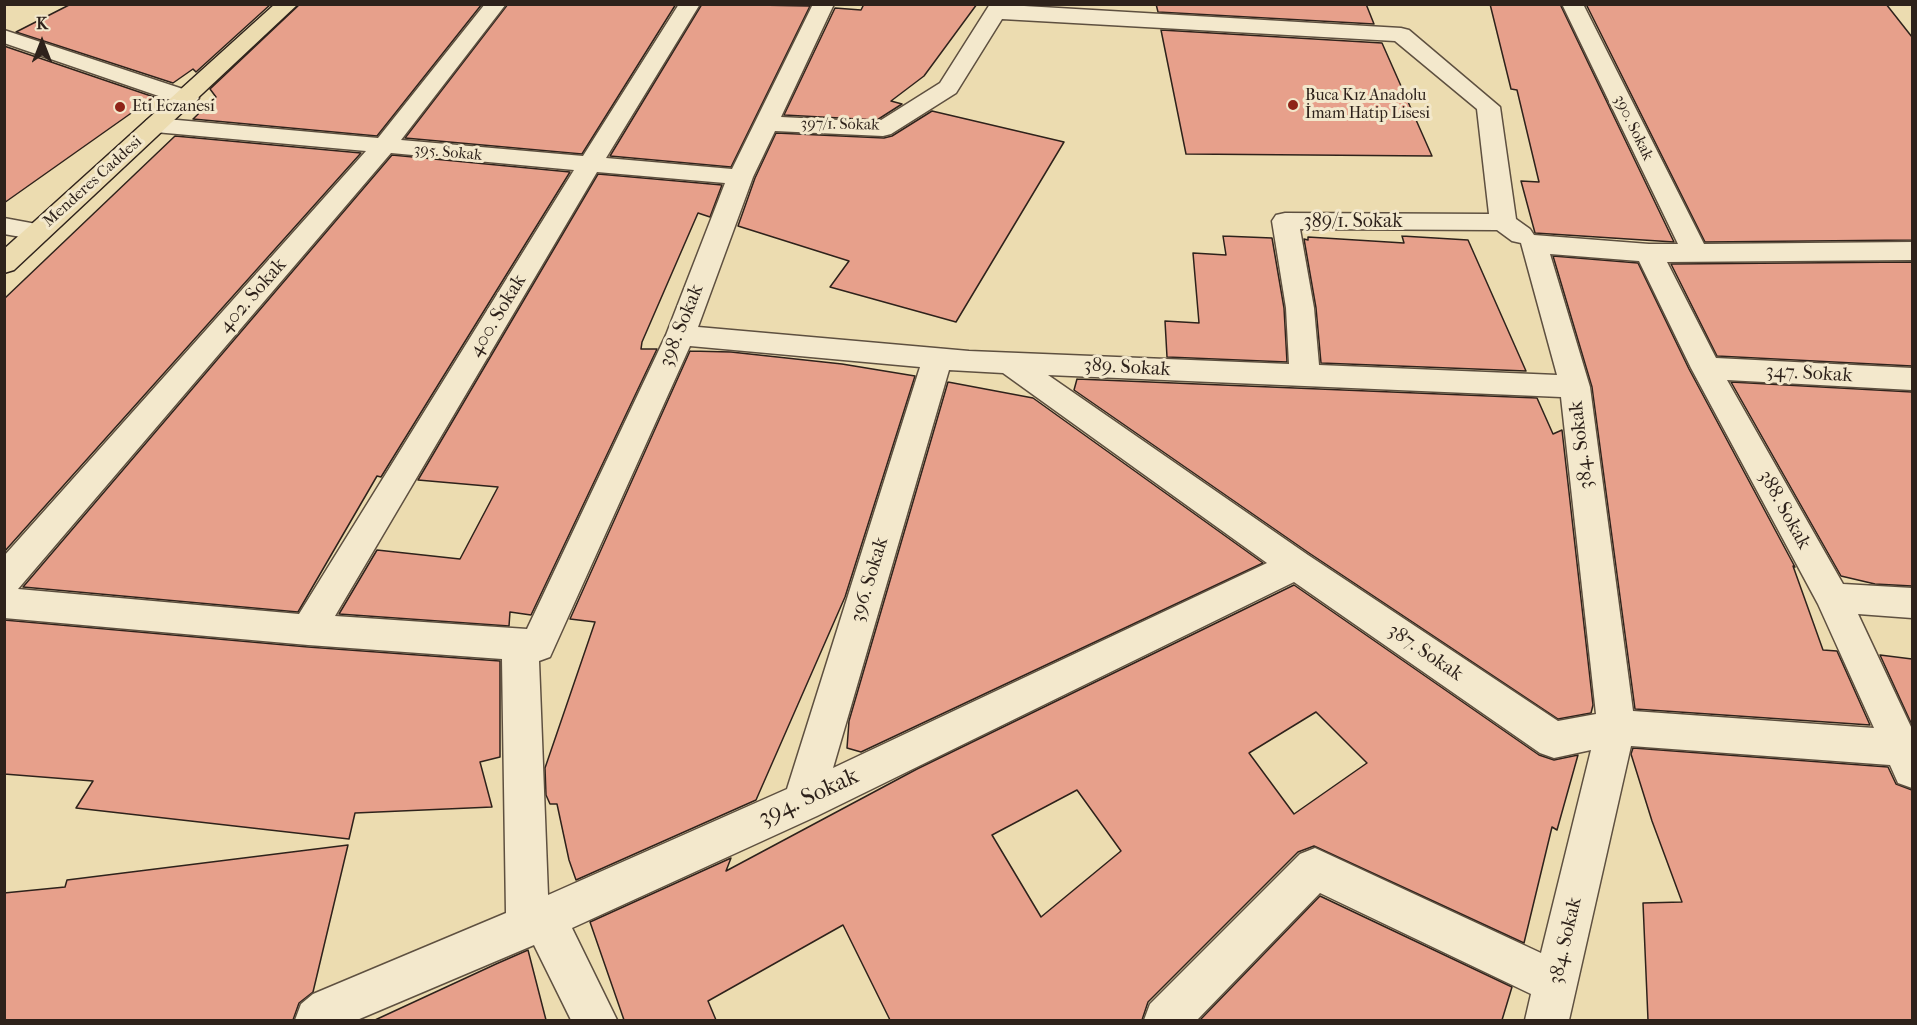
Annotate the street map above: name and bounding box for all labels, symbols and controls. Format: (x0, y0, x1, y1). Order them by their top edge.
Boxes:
north arrow (12, 12, 72, 72)
text: K (36, 14, 48, 33)
place label: Buca Kız Anadolu İmam Hatip Lisesi (1305, 86, 1430, 124)
street label: 390. Sokak (1609, 92, 1657, 164)
place label: Eti Eczanesi (132, 97, 215, 117)
marker: Buca Kız Anadolu İmam Hatip Lisesi (1286, 98, 1300, 112)
marker: Eti Eczanesi (113, 100, 127, 114)
street label: 397/1. Sokak (800, 115, 880, 135)
street label: Menderes Caddesi (40, 133, 146, 231)
street label: 395. Sokak (413, 140, 483, 166)
street label: 389/1. Sokak (1303, 210, 1403, 234)
street label: 402. Sokak (214, 254, 292, 338)
street label: 400. Sokak (464, 270, 532, 362)
street label: 398. Sokak (655, 281, 709, 371)
street label: 389. Sokak (1083, 354, 1171, 382)
street label: 347. Sokak (1765, 360, 1853, 388)
street label: 384. Sokak (1565, 399, 1599, 491)
street label: 388. Sokak (1753, 466, 1815, 554)
street label: 396. Sokak (846, 535, 894, 625)
street label: 387. Sokak (1383, 619, 1467, 687)
street label: 394. Sokak (754, 762, 864, 834)
street label: 384. Sokak (1544, 895, 1588, 987)

